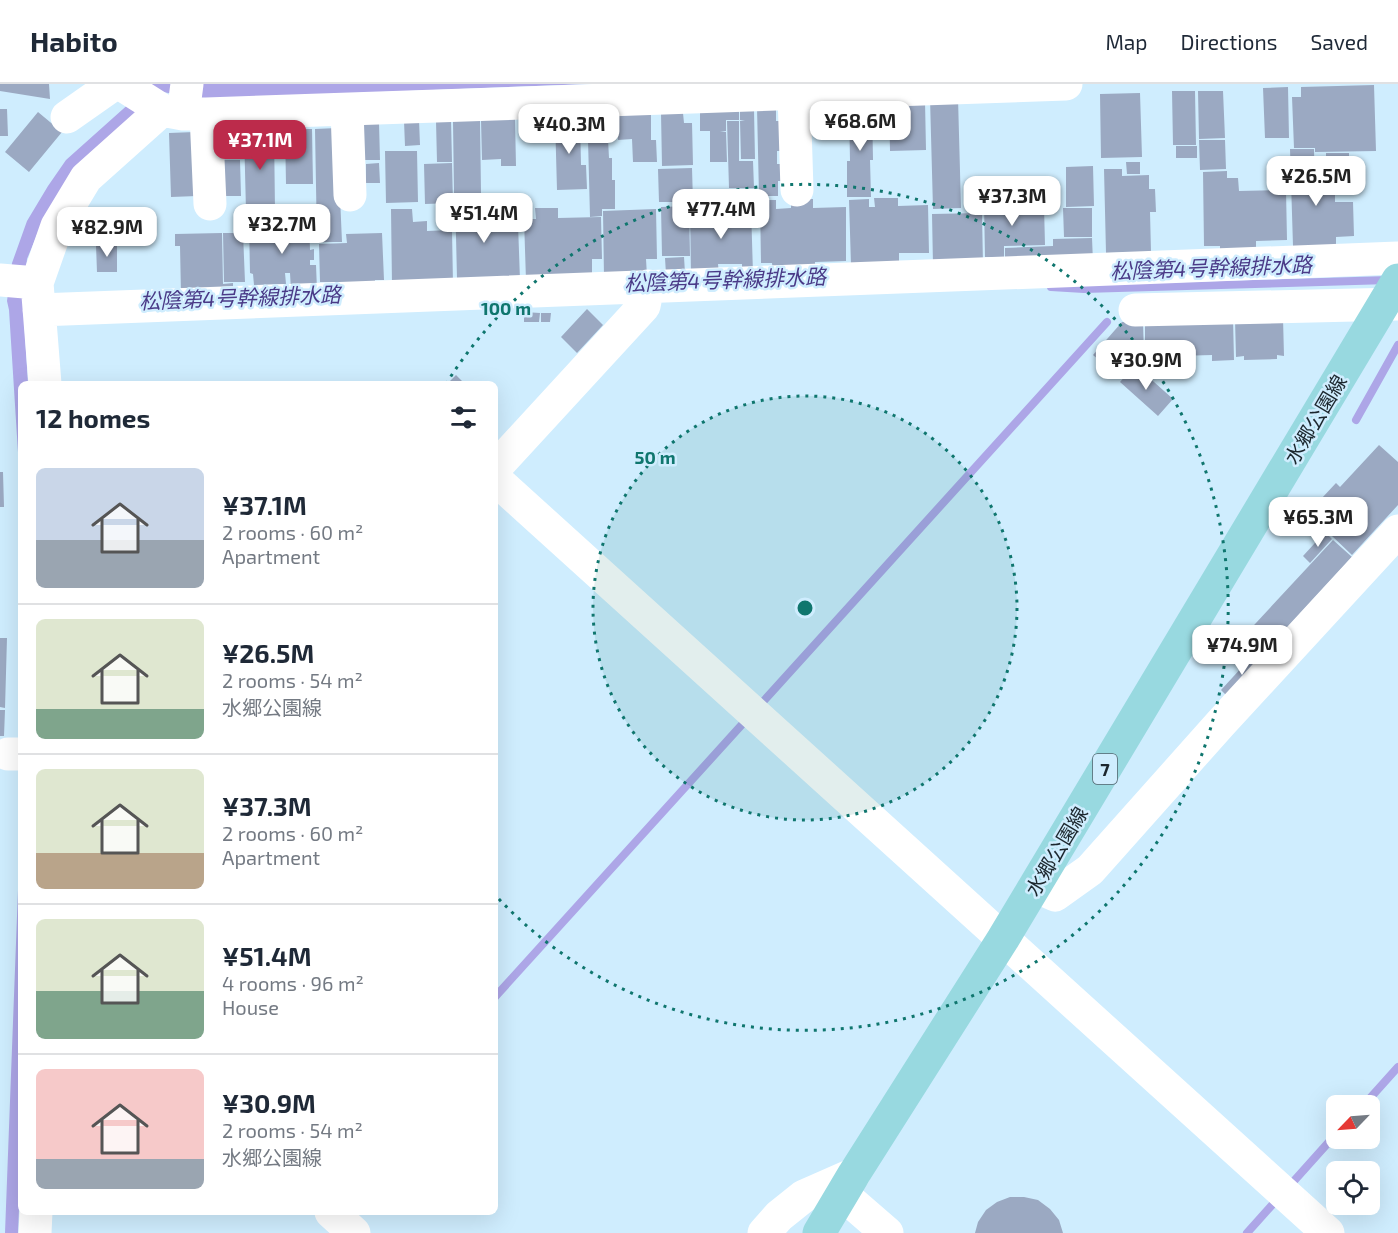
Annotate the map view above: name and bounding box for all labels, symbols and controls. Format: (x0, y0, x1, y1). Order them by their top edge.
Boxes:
text: Habito (30, 24, 118, 58)
text: Map (1105, 29, 1148, 54)
text: Directions (1181, 29, 1277, 54)
text: Saved (1310, 29, 1368, 54)
pin: ¥68.6M (811, 101, 909, 152)
pin: ¥40.3M (520, 104, 618, 155)
text: ¥68.6M (824, 108, 896, 132)
text: ¥40.3M (532, 111, 606, 135)
pin: ¥37.1M (211, 120, 309, 171)
text: ¥37.1M (227, 127, 293, 151)
pin: ¥26.5M (1267, 156, 1365, 207)
text: ¥26.5M (1281, 163, 1351, 187)
pin: ¥37.3M (963, 176, 1061, 227)
text: ¥37.3M (978, 183, 1046, 207)
pin: ¥77.4M (672, 189, 770, 240)
pin: ¥51.4M (435, 193, 533, 244)
text: ¥77.4M (686, 196, 756, 220)
text: ¥51.4M (450, 200, 518, 224)
pin: ¥32.7M (233, 204, 331, 255)
pin: ¥82.9M (58, 207, 156, 258)
text: ¥32.7M (247, 211, 317, 235)
text: ¥82.9M (71, 214, 143, 238)
water label: 松陰第4号幹線排水路 (1110, 251, 1314, 283)
water label: 松陰第4号幹線排水路 (624, 263, 828, 295)
water label: 松陰第4号幹線排水路 (139, 281, 343, 313)
text: 100 m (481, 297, 531, 319)
pin: ¥30.9M (1097, 340, 1195, 391)
text: ¥30.9M (1110, 347, 1182, 371)
street label: 水郷公園線 (1279, 370, 1351, 468)
icon: filters (447, 401, 480, 434)
text: 12 homes (36, 402, 150, 433)
text: 50 m (634, 446, 676, 468)
text: ¥37.1M (222, 489, 307, 520)
icon: home (84, 492, 156, 564)
pin: ¥65.3M (1269, 497, 1367, 548)
text: ¥65.3M (1283, 504, 1353, 528)
text: 2 rooms · 60 m² (222, 520, 363, 544)
text: Apartment (222, 544, 320, 568)
centre of rings (795, 598, 815, 618)
pin: ¥74.9M (1193, 625, 1291, 676)
text: ¥74.9M (1206, 632, 1278, 656)
text: ¥26.5M (222, 637, 314, 668)
icon: home (84, 643, 156, 715)
text: 2 rooms · 54 m² (222, 668, 363, 692)
text: 水郷公園線 (222, 695, 322, 719)
road number: 7 (1093, 754, 1117, 784)
text: ¥37.3M (222, 790, 312, 821)
icon: home (84, 793, 156, 865)
street label: 水郷公園線 (1020, 802, 1092, 900)
text: 2 rooms · 60 m² (222, 821, 363, 845)
text: Apartment (222, 845, 320, 869)
text: ¥51.4M (222, 940, 311, 971)
icon: home (84, 943, 156, 1015)
text: 4 rooms · 96 m² (222, 971, 364, 995)
text: House (222, 995, 279, 1019)
text: ¥30.9M (222, 1087, 316, 1118)
icon: home (84, 1093, 156, 1165)
north arrow (1326, 1095, 1380, 1149)
map controls (1326, 1095, 1380, 1215)
text: 2 rooms · 54 m² (222, 1118, 363, 1142)
text: 水郷公園線 (222, 1145, 322, 1169)
button: locate (1326, 1161, 1380, 1215)

